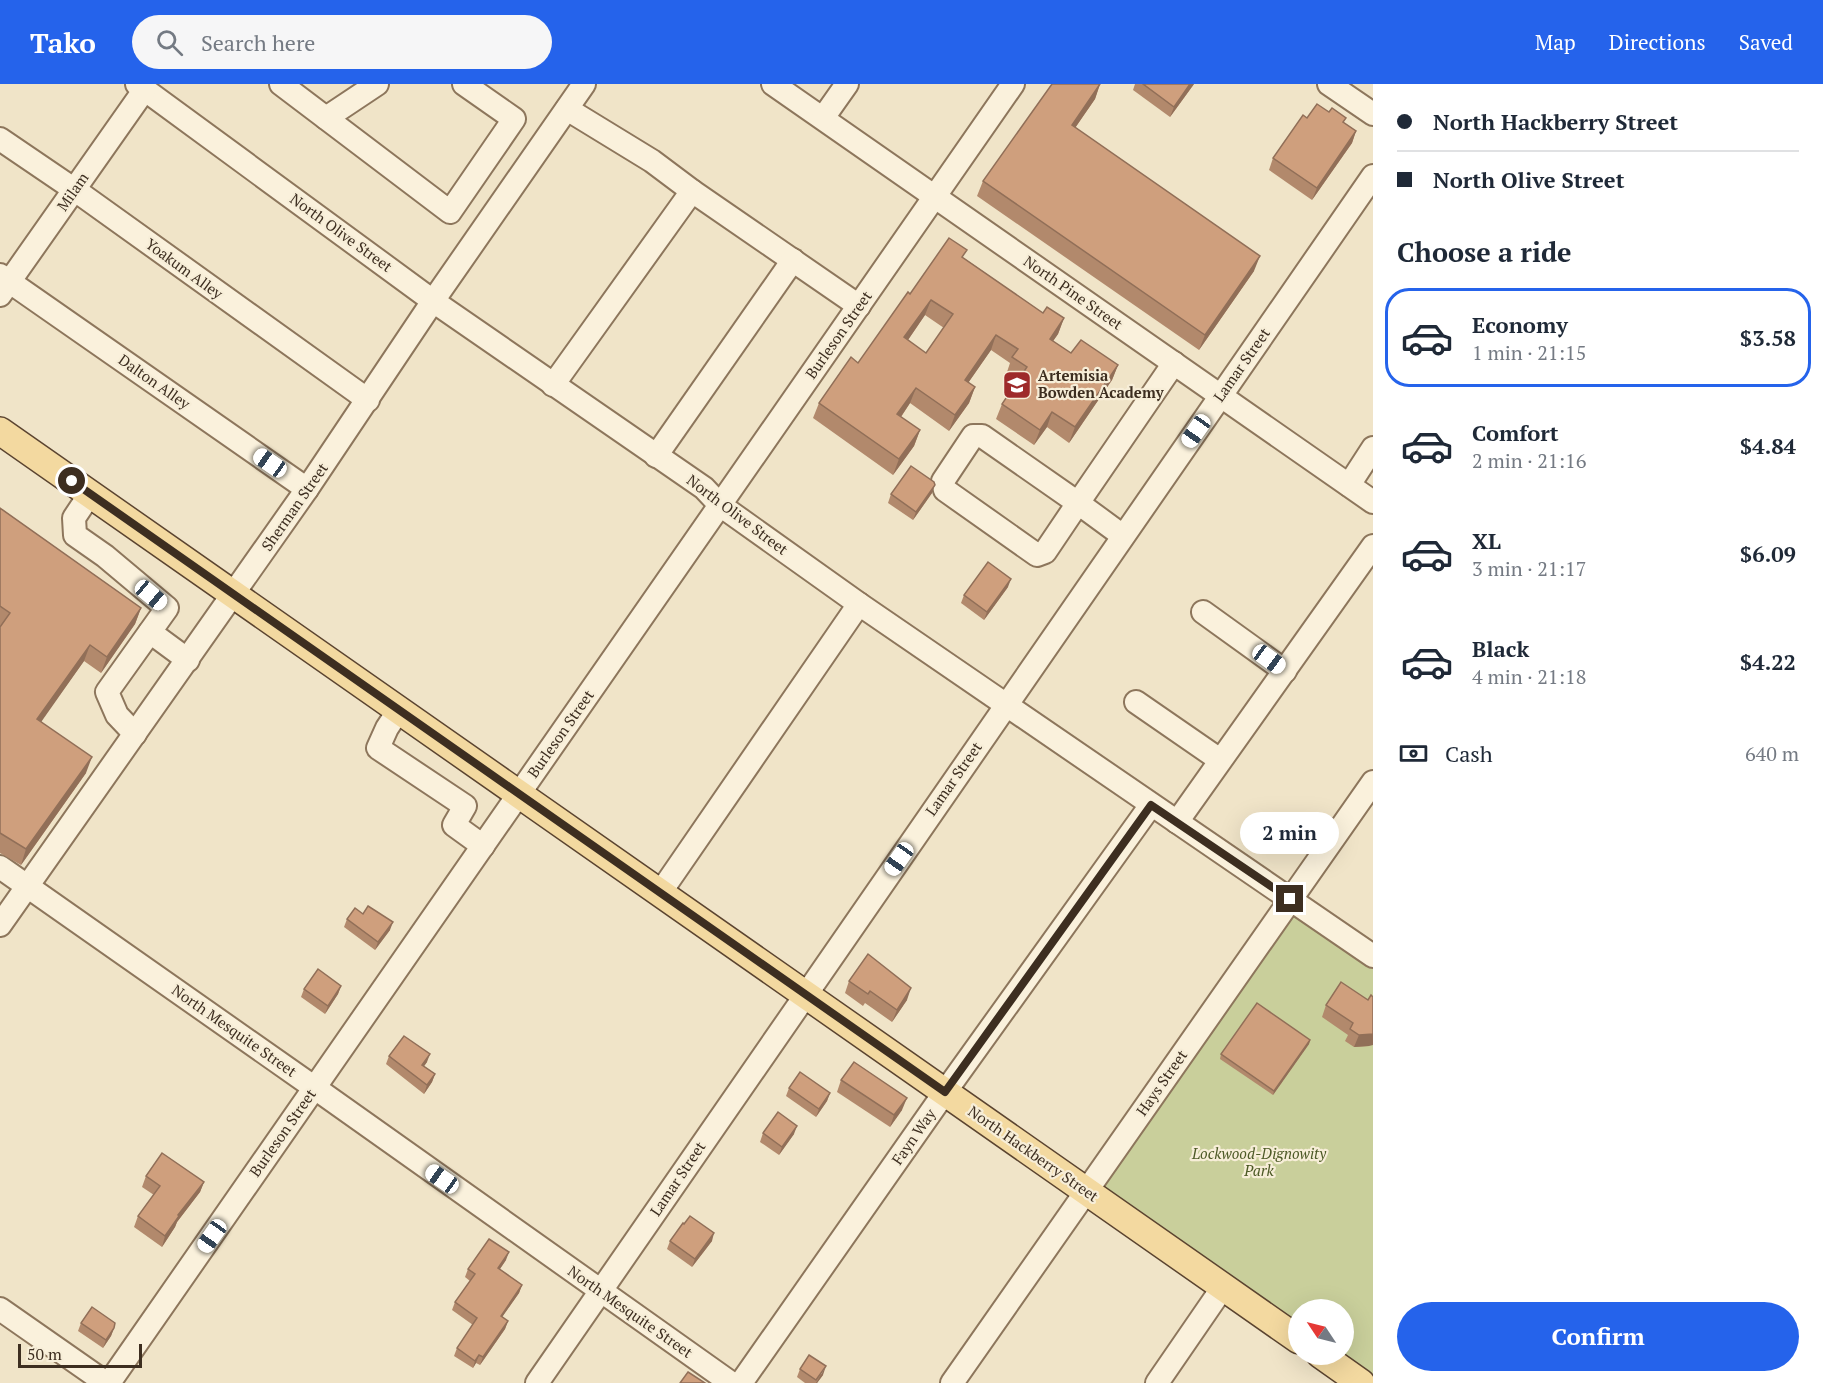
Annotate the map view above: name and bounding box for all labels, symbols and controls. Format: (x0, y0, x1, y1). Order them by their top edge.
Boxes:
search box (132, 15, 552, 69)
text: Tako (30, 24, 96, 61)
icon: search (153, 26, 186, 59)
text: Search here (201, 28, 315, 57)
text: Map (1535, 28, 1576, 56)
text: Directions (1609, 28, 1706, 56)
text: Saved (1739, 28, 1793, 56)
text: North Hackberry Street (1433, 107, 1678, 136)
text: North Olive Street (1433, 165, 1624, 194)
street label: Milam (52, 168, 93, 215)
street label: North Olive Street (286, 188, 397, 276)
street label: Yoakum Alley (142, 233, 228, 303)
text: Choose a ride (1397, 234, 1572, 270)
street label: North Pine Street (1020, 251, 1127, 334)
street label: Burleson Street (800, 286, 876, 382)
text: Economy (1472, 310, 1568, 339)
icon: car (1400, 311, 1454, 365)
street label: Lamar Street (1208, 323, 1274, 405)
text: $3.58 (1740, 323, 1796, 352)
text: 1 min · 21:15 (1472, 339, 1586, 366)
street label: Dalton Alley (115, 349, 195, 413)
place label: Artemisia Bowden Academy (1038, 365, 1165, 402)
school or university icon: Artemisia Bowden Academy (1001, 369, 1033, 401)
car (1178, 411, 1214, 451)
text: Comfort (1472, 418, 1558, 447)
icon: car (1400, 419, 1454, 473)
text: $4.84 (1740, 431, 1796, 460)
car (250, 445, 290, 481)
text: 2 min · 21:16 (1472, 447, 1586, 474)
street label: Sherman Street (256, 458, 332, 554)
route start (58, 467, 85, 494)
street label: North Olive Street (683, 470, 793, 559)
text: XL (1472, 526, 1501, 555)
icon: car (1400, 527, 1454, 581)
text: $6.09 (1740, 539, 1796, 568)
text: 3 min · 21:17 (1472, 555, 1586, 582)
car (131, 577, 171, 613)
text: Black (1472, 634, 1529, 663)
icon: car (1400, 635, 1454, 689)
car (1249, 641, 1289, 677)
text: $4.22 (1740, 647, 1796, 676)
text: 4 min · 21:18 (1472, 663, 1586, 690)
street label: Burleson Street (522, 685, 598, 781)
street label: Lamar Street (920, 737, 986, 819)
icon: cash (1397, 737, 1430, 770)
text: Cash (1445, 739, 1493, 768)
text: 640 m (1745, 740, 1799, 767)
callout: 2 min (1240, 812, 1340, 854)
text: 2 min (1262, 819, 1317, 846)
car (881, 839, 917, 879)
route end (1276, 885, 1303, 912)
street label: North Mesquite Street (168, 979, 301, 1081)
street label: Hays Street (1131, 1045, 1191, 1119)
street label: Burleson Street (244, 1084, 320, 1180)
street label: North Hackberry Street (964, 1101, 1103, 1206)
street label: Fayn Way (887, 1104, 940, 1168)
street label: Lamar Street (645, 1137, 710, 1220)
park label: Lockwood-Dignowity Park (1191, 1143, 1327, 1180)
car (422, 1161, 462, 1197)
car (194, 1216, 230, 1256)
street label: North Mesquite Street (564, 1260, 697, 1362)
north arrow (1288, 1299, 1354, 1365)
map controls (1288, 1299, 1354, 1365)
button: Confirm (1397, 1302, 1799, 1371)
scale bar (18, 1341, 142, 1368)
text: 50 m (27, 1343, 62, 1365)

